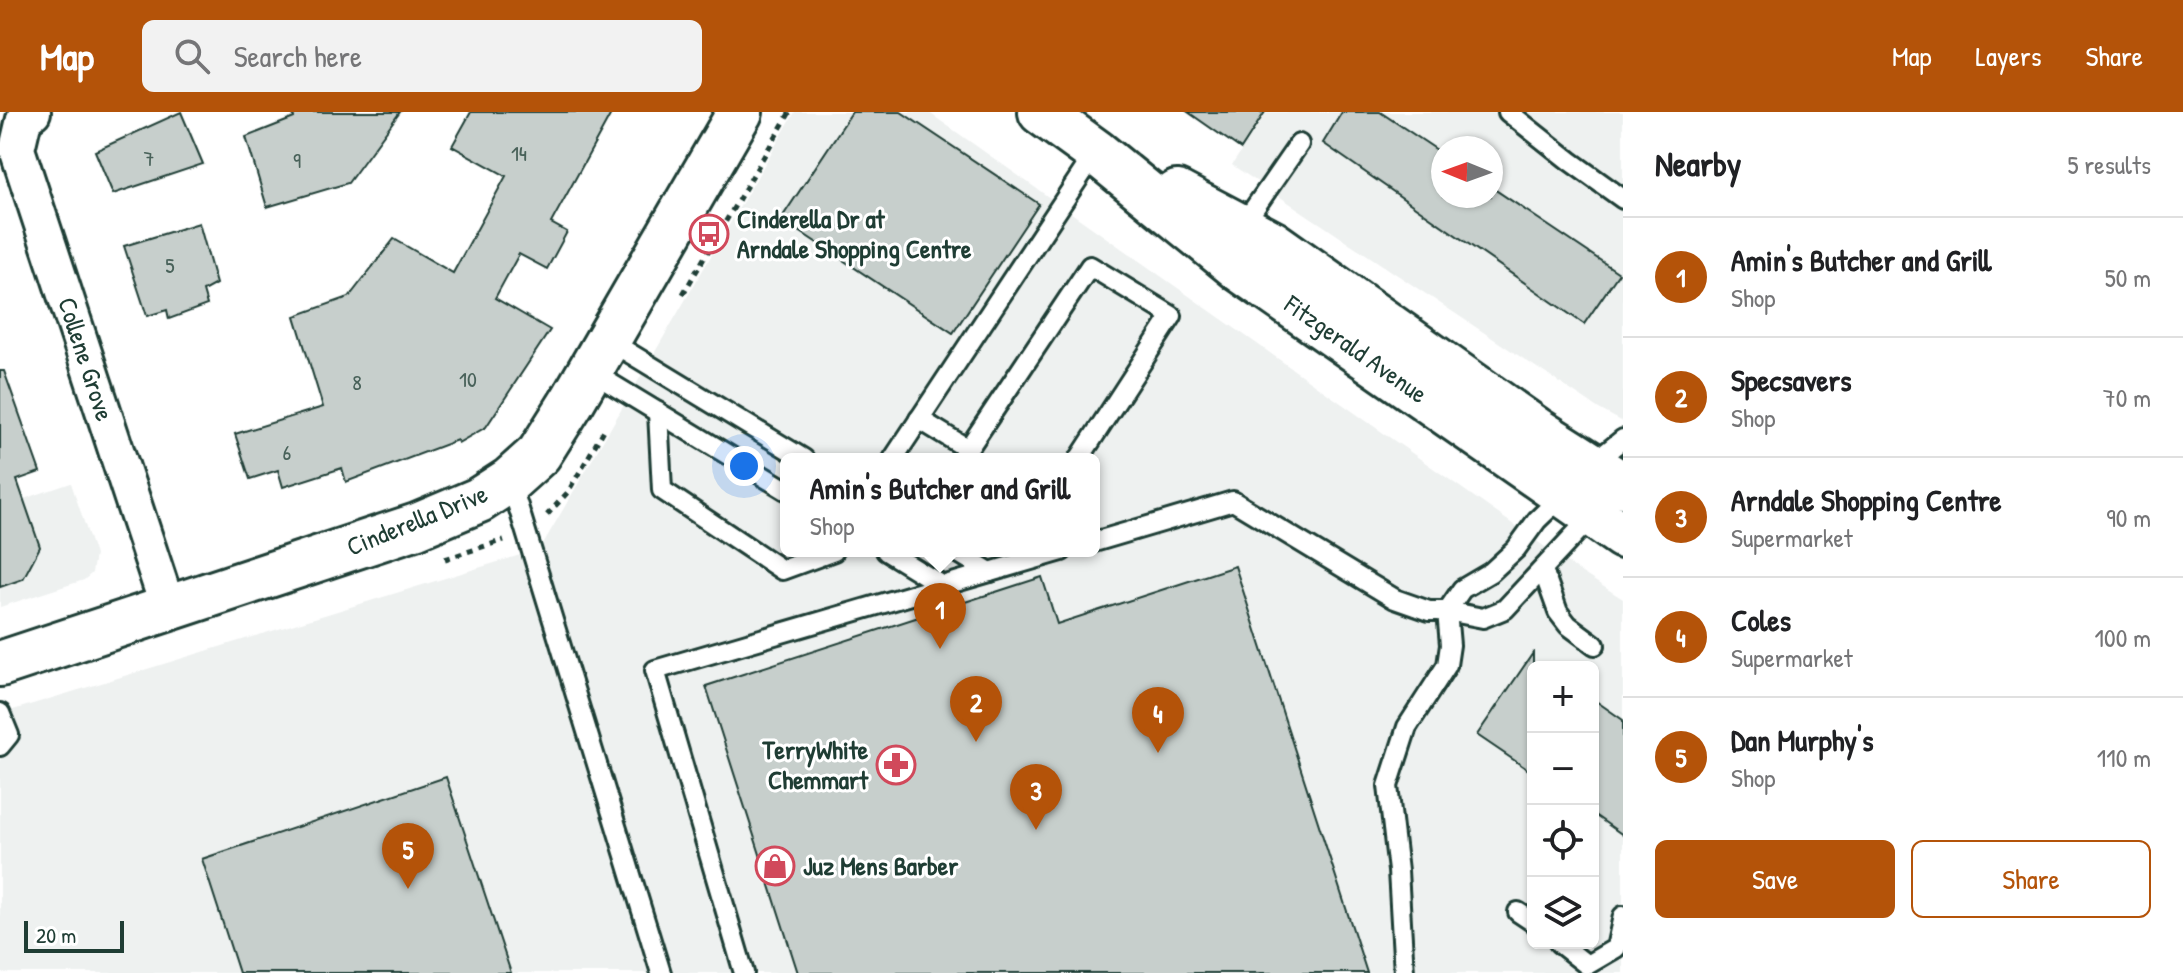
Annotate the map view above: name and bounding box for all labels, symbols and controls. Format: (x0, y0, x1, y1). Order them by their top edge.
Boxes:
search box (142, 20, 702, 92)
text: Map (40, 30, 94, 82)
icon: search (170, 34, 214, 78)
text: Search here (234, 36, 362, 76)
text: Map (1892, 37, 1932, 75)
text: Layers (1976, 37, 2041, 75)
text: Share (2085, 37, 2143, 75)
north arrow (1431, 136, 1503, 208)
house number: 14 (511, 138, 527, 168)
text: Nearby (1655, 141, 1741, 187)
house number: 7 (144, 143, 154, 173)
house number: 9 (293, 145, 301, 175)
text: 5 results (2067, 147, 2151, 182)
place label: Cinderella Dr at Arndale Shopping Centre (737, 201, 972, 267)
bus stop icon: Cinderella Dr at Arndale Shopping Centre (688, 213, 730, 255)
text: Amin's Butcher and Grill (1731, 240, 1991, 280)
house number: 5 (165, 250, 175, 280)
text: 1 (1676, 260, 1686, 295)
text: 50 m (2105, 260, 2151, 295)
text: Shop (1731, 280, 1775, 315)
street label: Fitzgerald Avenue (1277, 286, 1435, 411)
street label: Collene Grove (50, 293, 123, 425)
text: Specsavers (1731, 360, 1852, 400)
house number: 10 (459, 364, 477, 394)
house number: 8 (352, 367, 362, 397)
text: 2 (1675, 380, 1687, 415)
text: 70 m (2103, 380, 2151, 415)
text: Shop (1731, 400, 1775, 435)
house number: 6 (283, 437, 292, 467)
your location (724, 446, 764, 486)
popup (780, 453, 1100, 557)
text: Amin's Butcher and Grill (810, 468, 1070, 508)
street label: Cinderella Drive (341, 475, 492, 564)
text: Arndale Shopping Centre (1731, 480, 2001, 520)
text: 3 (1675, 500, 1687, 535)
text: 90 m (2106, 500, 2151, 535)
text: Shop (810, 508, 854, 543)
text: Supermarket (1731, 520, 1853, 555)
pin: 1 (914, 583, 966, 649)
text: Coles (1731, 600, 1791, 640)
text: 4 (1676, 620, 1686, 655)
text: 100 m (2095, 620, 2151, 655)
text: Supermarket (1731, 640, 1853, 675)
map controls (1527, 661, 1599, 949)
button: + (1527, 661, 1599, 733)
pin: 2 (950, 676, 1002, 742)
pin: 4 (1132, 687, 1184, 753)
text: Dan Murphy's (1731, 720, 1873, 760)
place label: TerryWhite Chemmart (761, 732, 869, 797)
button: − (1527, 733, 1599, 805)
text: 5 (1676, 740, 1687, 775)
text: 110 m (2097, 740, 2151, 775)
pharmacy icon: TerryWhite Chemmart (875, 744, 917, 786)
text: Shop (1731, 760, 1775, 795)
pin: 3 (1010, 764, 1062, 830)
button: locate (1527, 805, 1599, 877)
pin: 5 (382, 823, 434, 889)
button: Save (1655, 840, 1895, 918)
button: Share (1911, 840, 2151, 918)
shop icon: Juz Mens Barber (754, 845, 796, 887)
place label: Juz Mens Barber (803, 848, 959, 883)
button: layers (1527, 877, 1599, 949)
scale bar (24, 917, 124, 953)
text: 20 m (36, 920, 76, 950)

